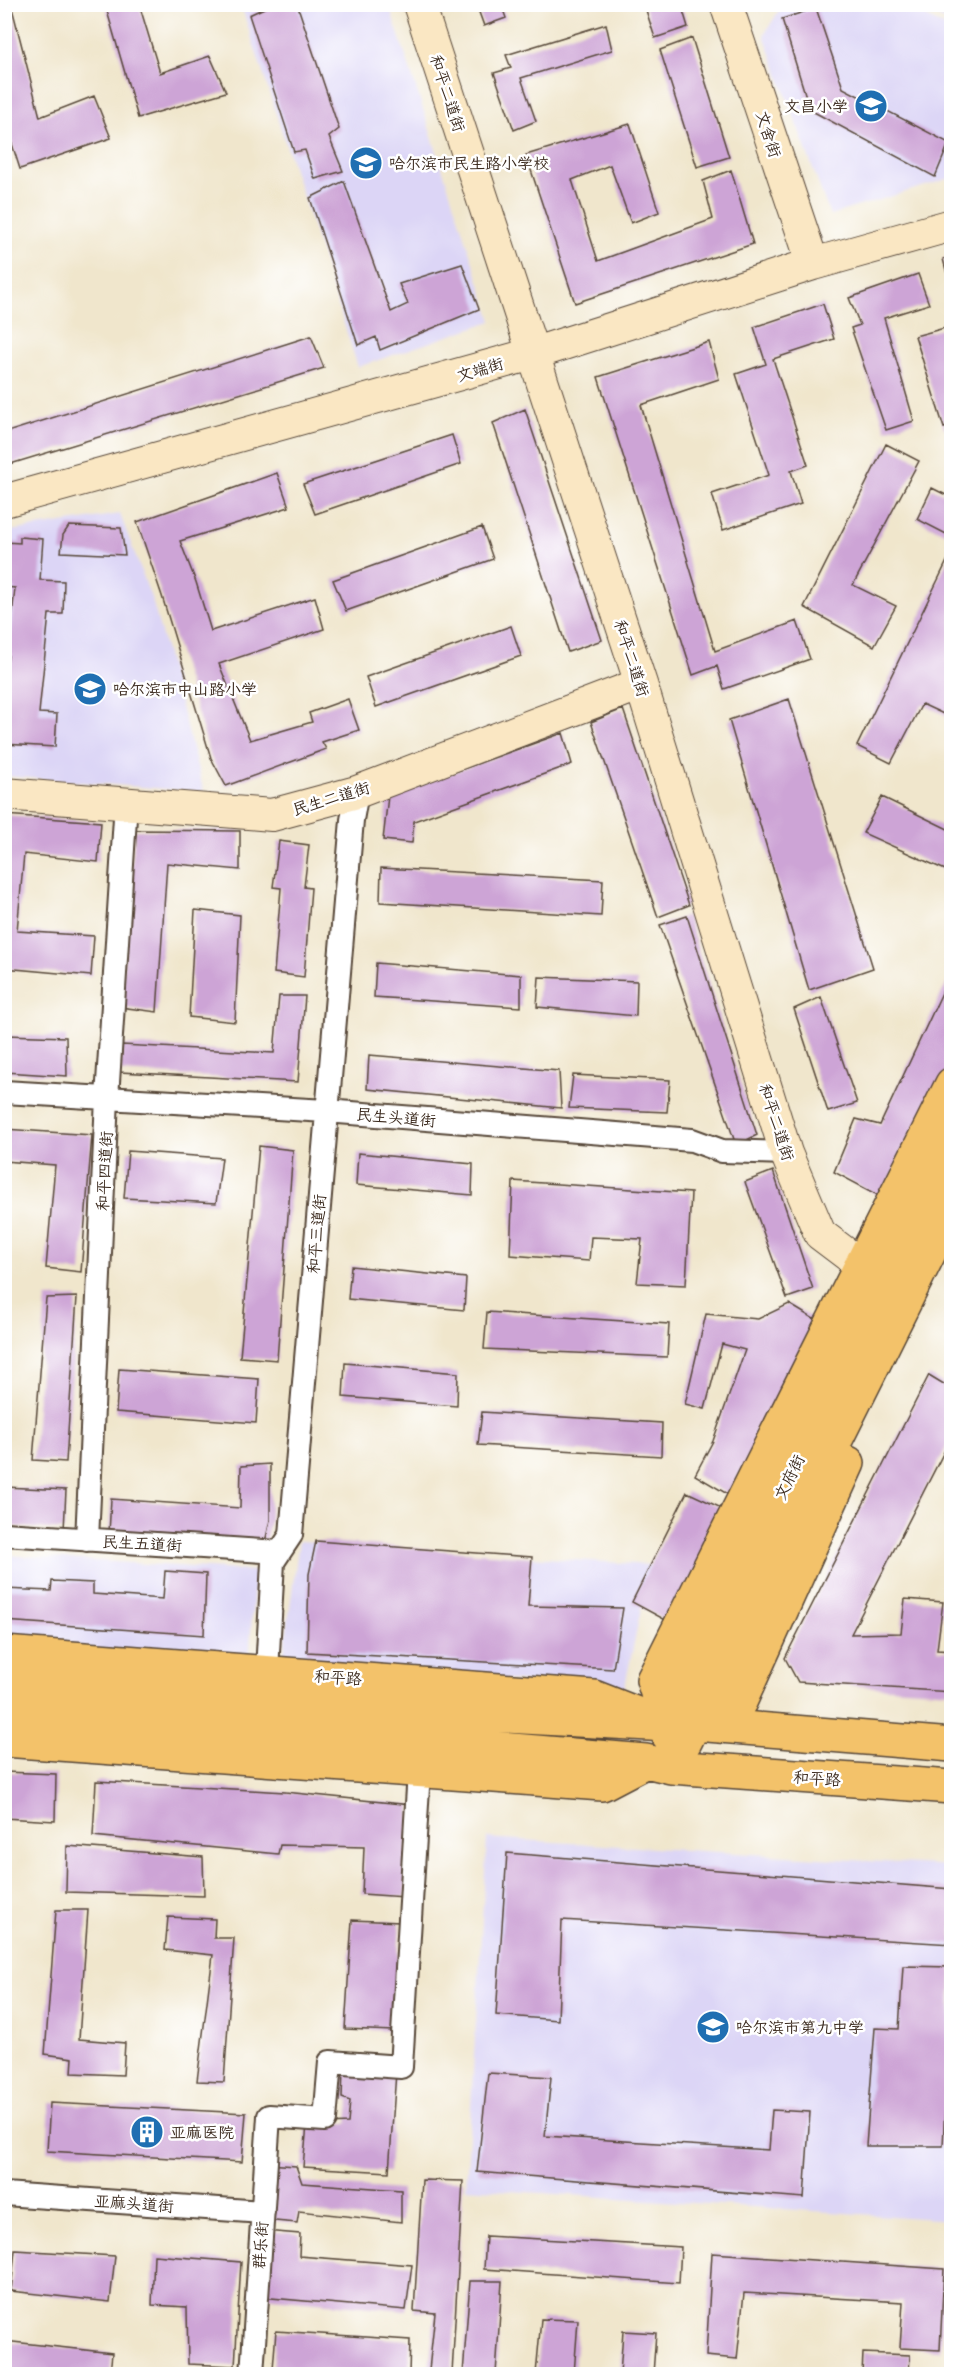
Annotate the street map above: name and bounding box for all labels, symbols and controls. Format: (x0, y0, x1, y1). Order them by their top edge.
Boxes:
street label: 和平二道街 (425, 52, 471, 134)
school or university icon: 文昌小学 (853, 88, 889, 124)
place label: 文昌小学 (784, 95, 848, 117)
street label: 文舍街 (751, 108, 787, 160)
school or university icon: 哈尔滨市民生路小学校 (348, 145, 384, 181)
place label: 哈尔滨市民生路小学校 (389, 152, 549, 174)
street label: 文端街 (454, 352, 506, 386)
street label: 和平二道街 (609, 617, 655, 699)
school or university icon: 哈尔滨市中山路小学 (72, 671, 108, 707)
place label: 哈尔滨市中山路小学 (113, 678, 257, 700)
street label: 民生二道街 (290, 776, 372, 820)
street label: 和平二道街 (754, 1081, 800, 1163)
street label: 民生头道街 (355, 1103, 437, 1131)
street label: 和平四道街 (91, 1130, 117, 1212)
street label: 和平三道街 (302, 1193, 330, 1275)
street label: 文府街 (769, 1451, 809, 1503)
street label: 民生五道街 (101, 1530, 183, 1556)
street label: 和平路 (313, 1664, 363, 1690)
street label: 和平路 (792, 1765, 842, 1791)
school or university icon: 哈尔滨市第九中学 (695, 2009, 731, 2045)
place label: 哈尔滨市第九中学 (736, 2016, 864, 2038)
building icon: 亚麻医院 (129, 2114, 165, 2150)
place label: 亚麻医院 (170, 2121, 234, 2143)
street label: 亚麻头道街 (93, 2189, 175, 2217)
street label: 群乐街 (247, 2220, 273, 2270)

